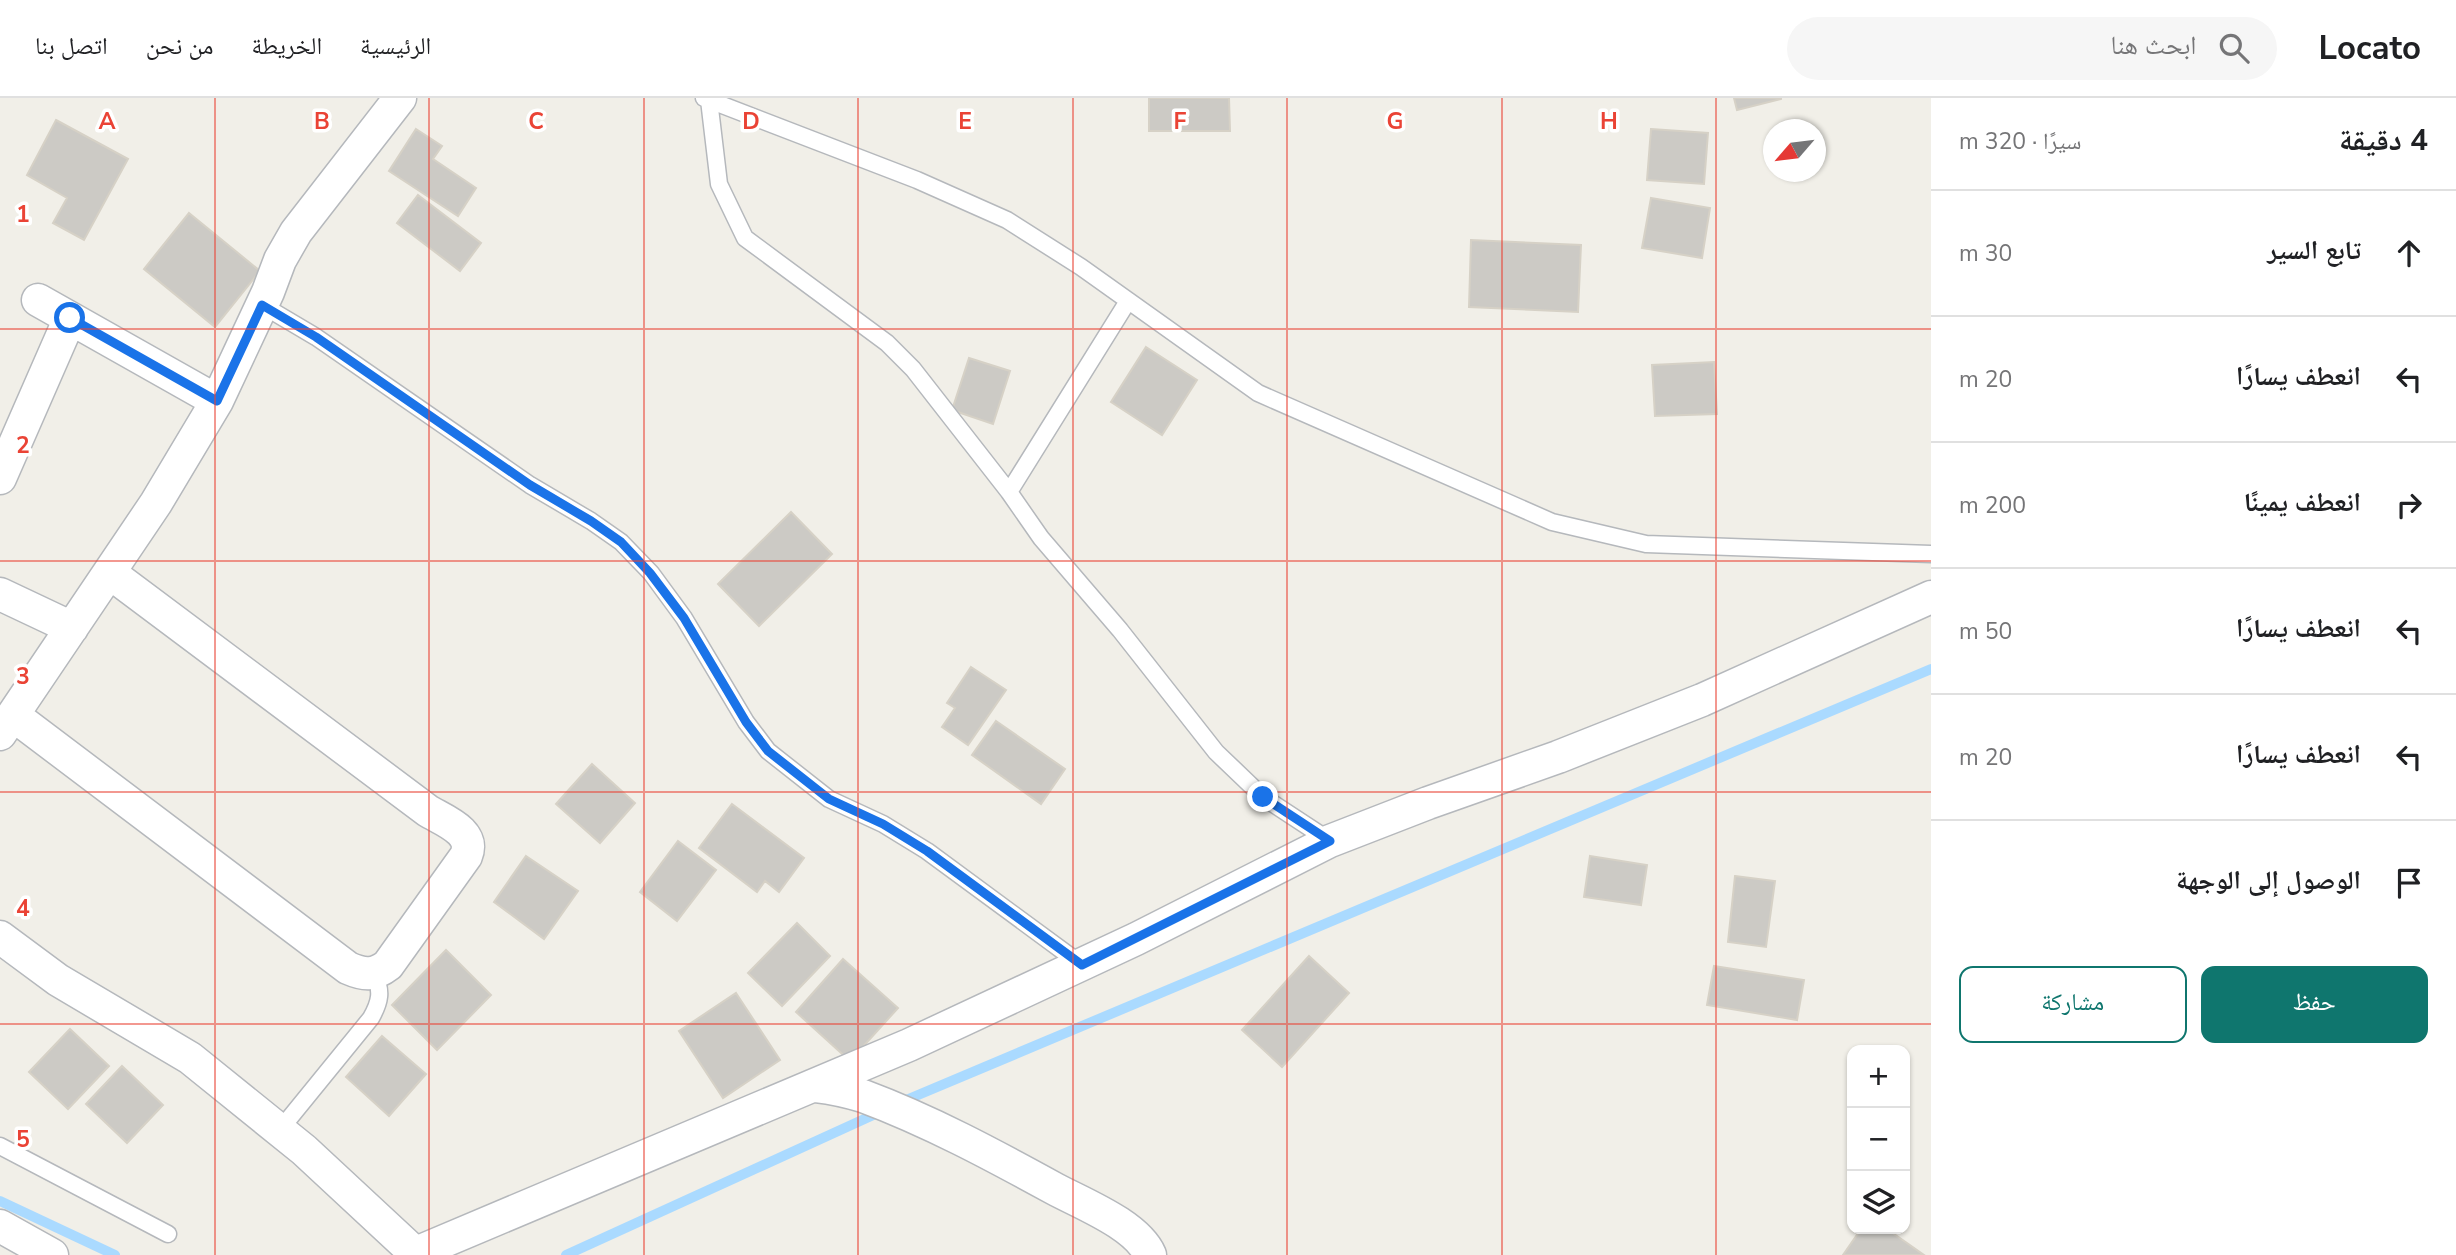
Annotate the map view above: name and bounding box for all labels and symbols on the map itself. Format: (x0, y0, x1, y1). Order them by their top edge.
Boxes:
text: A (98, 106, 116, 137)
text: B (314, 106, 330, 137)
text: C (528, 106, 544, 137)
text: D (742, 106, 760, 137)
text: E (958, 106, 972, 137)
text: F (1174, 106, 1187, 137)
text: G (1387, 106, 1403, 137)
text: H (1600, 106, 1618, 137)
north arrow (1763, 119, 1826, 182)
text: 1 (16, 199, 30, 230)
route start (54, 302, 85, 333)
text: 2 (16, 430, 30, 461)
text: 3 (16, 661, 30, 692)
route end (1247, 781, 1278, 812)
text: 4 (16, 893, 30, 924)
text: 5 (16, 1124, 30, 1155)

